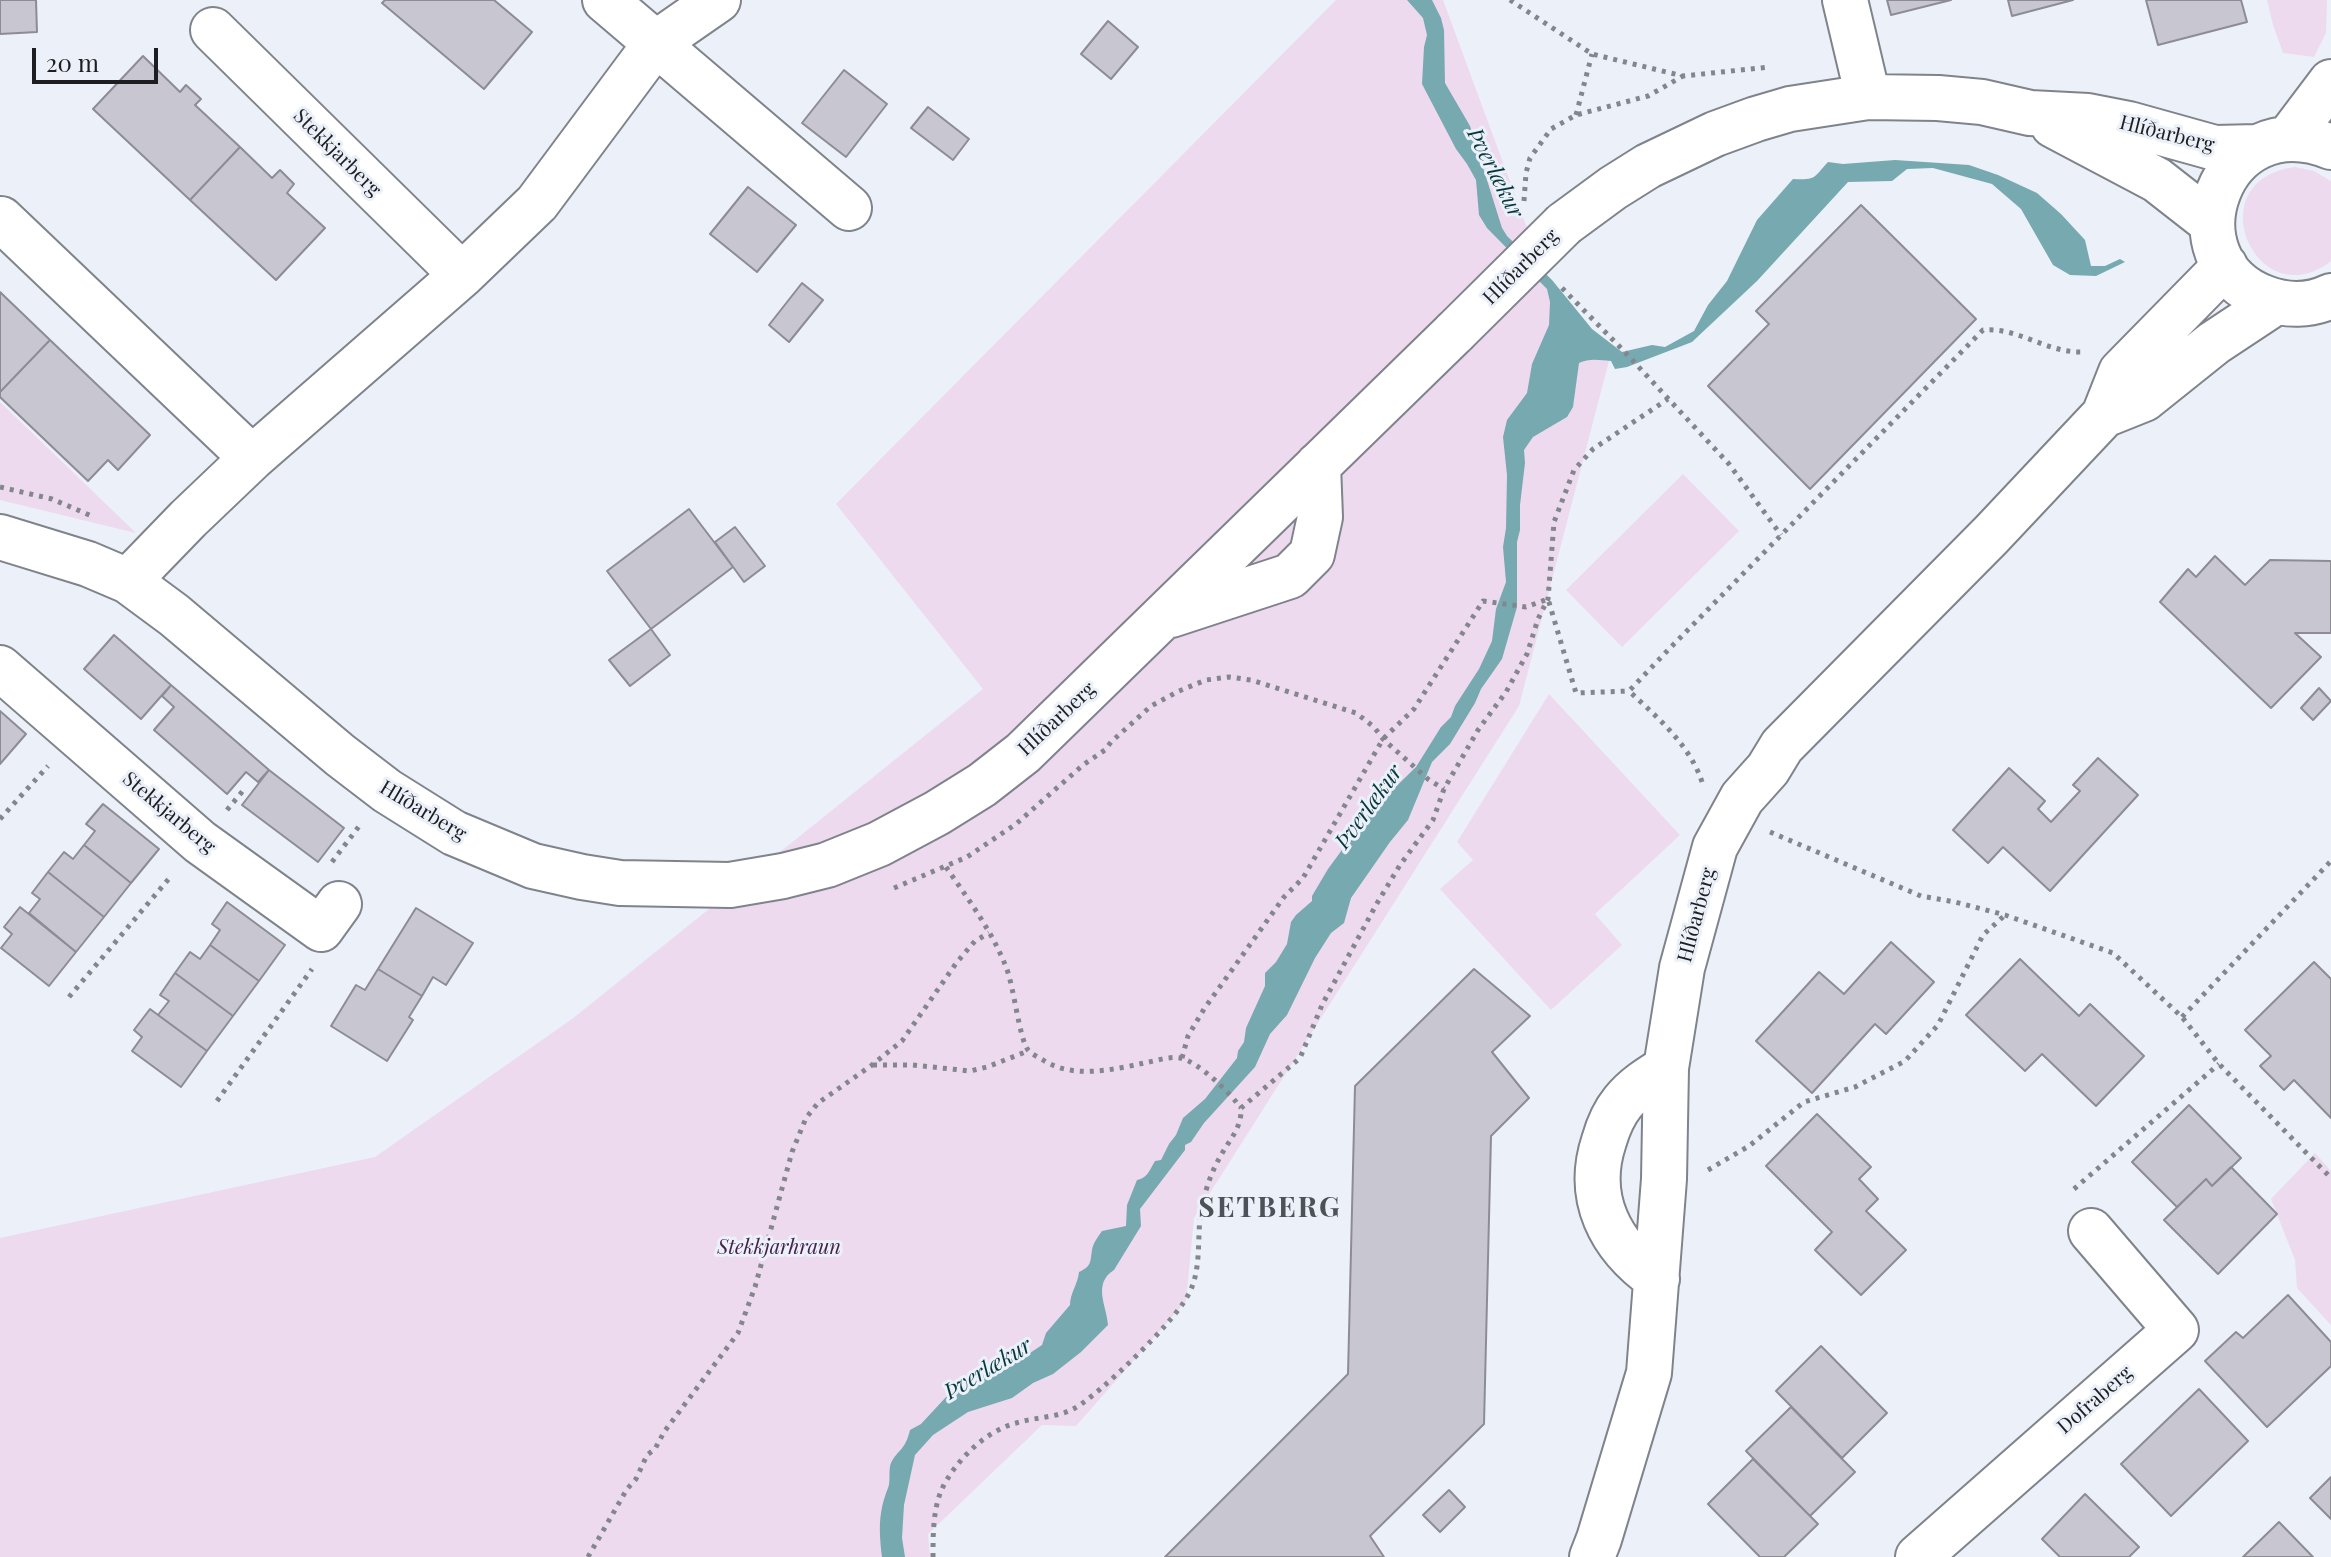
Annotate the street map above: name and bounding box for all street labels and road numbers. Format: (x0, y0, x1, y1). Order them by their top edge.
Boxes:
street label: Stekkjarberg (288, 104, 386, 202)
street label: Hlíðarberg (2117, 111, 2217, 157)
street label: Hlíðarberg (1478, 224, 1564, 310)
street label: Hlíðarberg (1013, 677, 1101, 761)
street label: Stekkjarberg (118, 767, 220, 859)
street label: Hlíðarberg (375, 776, 471, 846)
street label: Hlíðarberg (1673, 865, 1721, 965)
street label: Dofraberg (2053, 1361, 2137, 1439)

